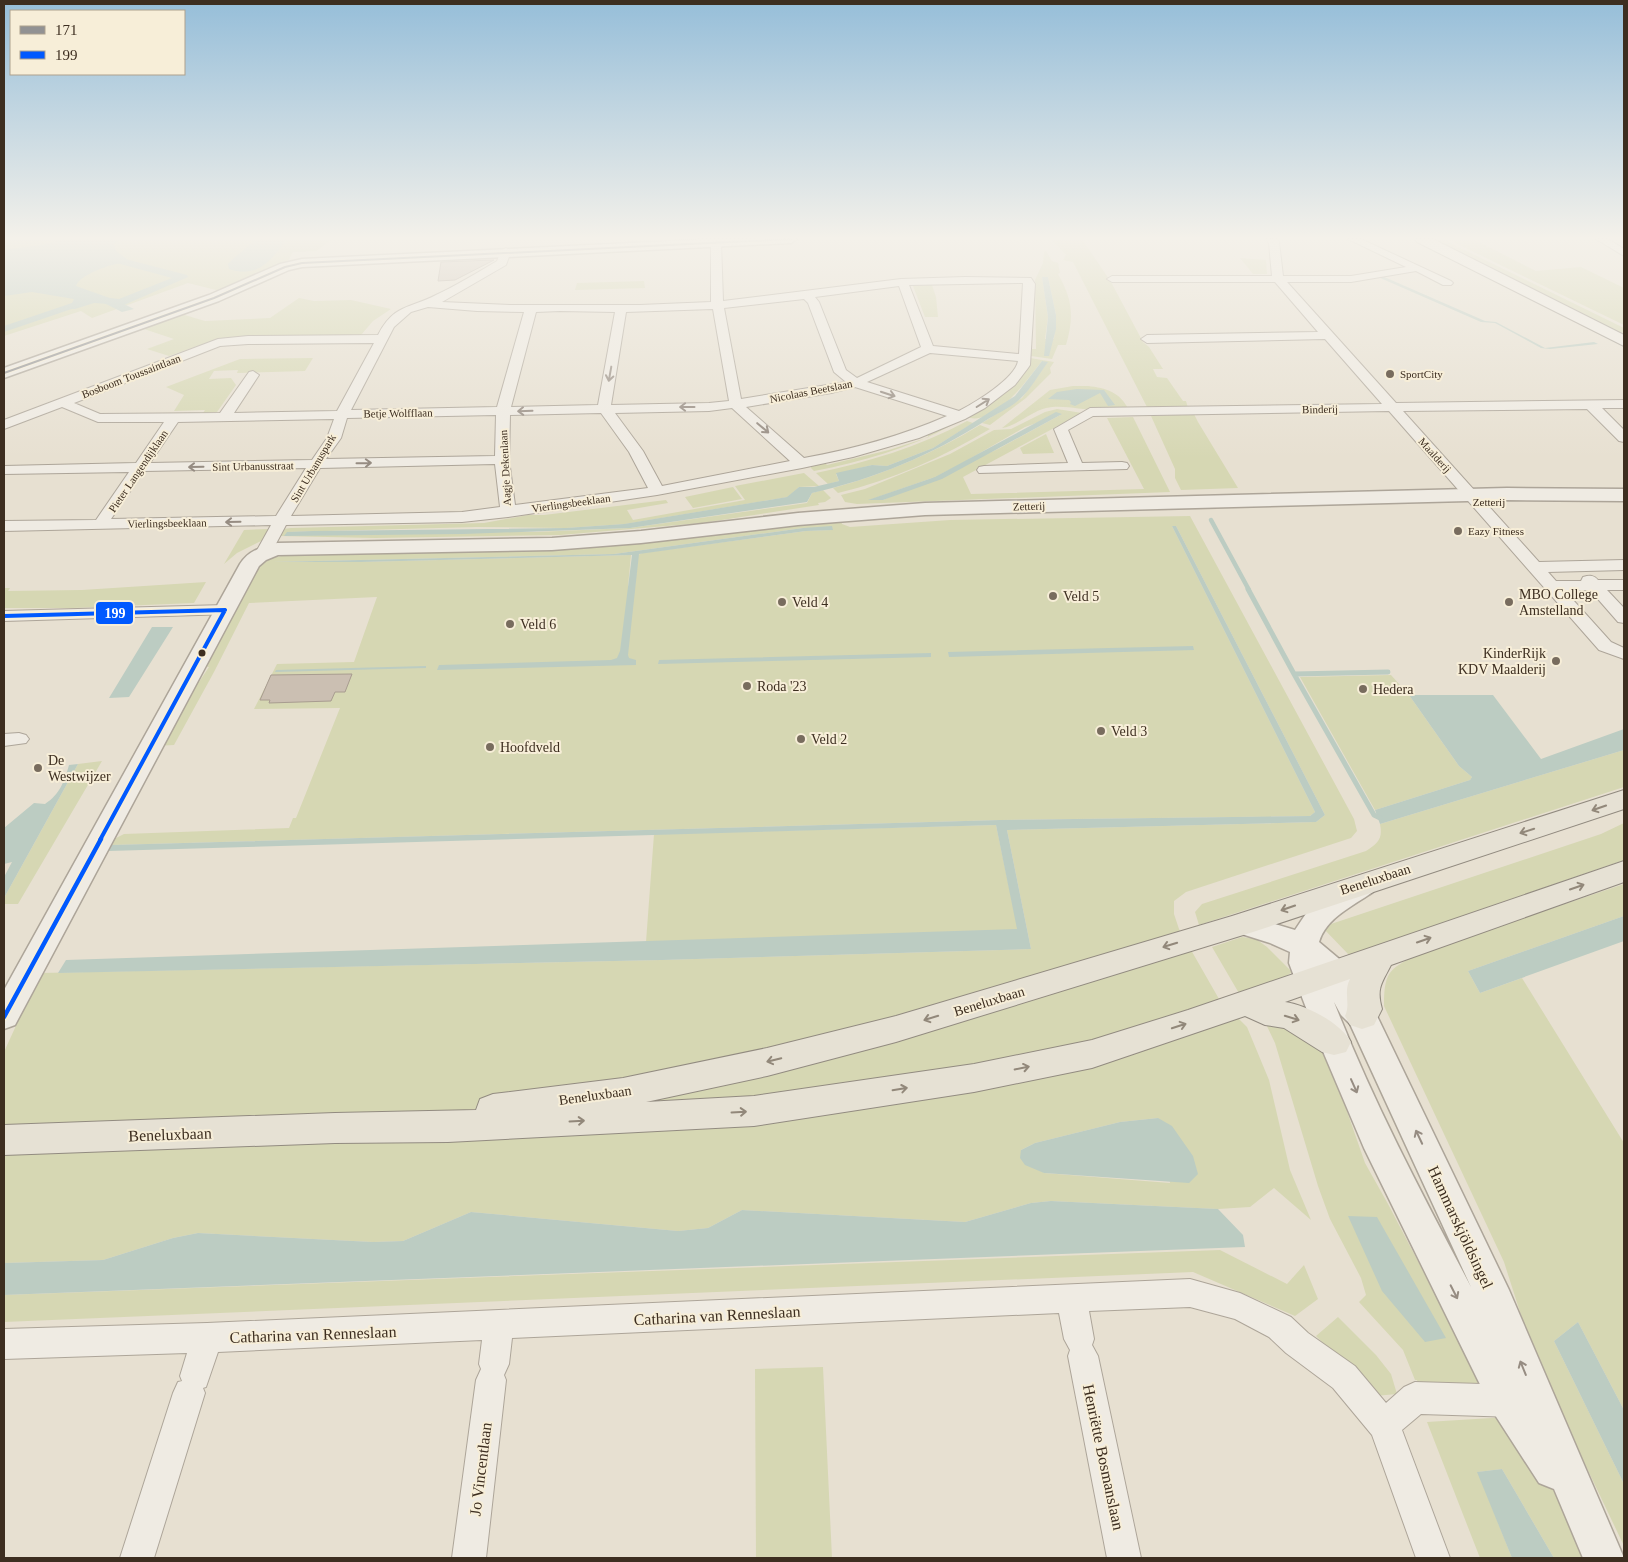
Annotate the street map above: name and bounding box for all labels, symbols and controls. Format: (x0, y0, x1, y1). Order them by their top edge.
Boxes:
legend (10, 10, 185, 75)
text: 171 (55, 22, 78, 38)
text: 199 (55, 47, 78, 63)
street label: Bosboom Toussaintlaan (80, 351, 183, 400)
one-way arrow (605, 365, 615, 381)
marker: SportCity (1384, 368, 1396, 380)
place label: SportCity (1400, 368, 1443, 380)
street label: Nicolaas Beetslaan (769, 377, 854, 405)
one-way arrow (880, 390, 896, 399)
one-way arrow (975, 398, 989, 408)
one-way arrow (679, 402, 696, 412)
street label: Binderij (1302, 403, 1338, 415)
street label: Betje Wolfflaan (363, 406, 433, 420)
one-way arrow (517, 406, 533, 415)
one-way arrow (756, 422, 769, 433)
street label: Pieter Langendijklaan (106, 427, 170, 514)
street label: Aagje Dekenlaan (497, 429, 513, 506)
street label: Sint Urbanuspark (288, 431, 338, 504)
street label: Maalderij (1416, 435, 1454, 475)
one-way arrow (355, 458, 371, 468)
street label: Sint Urbanusstraat (212, 459, 294, 473)
one-way arrow (188, 462, 204, 472)
street label: Vierlingsbeeklaan (531, 491, 612, 514)
street label: Zetterij (1473, 496, 1505, 508)
street label: Zetterij (1013, 499, 1045, 513)
street label: Vierlingsbeeklaan (127, 516, 207, 530)
one-way arrow (226, 517, 242, 527)
marker: Eazy Fitness (1452, 525, 1464, 537)
place label: Eazy Fitness (1468, 525, 1524, 537)
place label: MBO College Amstelland (1519, 587, 1598, 618)
place label: Veld 5 (1063, 589, 1099, 604)
marker: Veld 5 (1047, 590, 1059, 602)
place label: Veld 4 (792, 595, 828, 610)
marker: Veld 4 (776, 596, 788, 608)
marker: MBO College Amstelland (1503, 596, 1515, 608)
line badge: 199 (95, 601, 134, 625)
text: 199 (105, 606, 126, 621)
place label: Veld 6 (520, 617, 556, 632)
marker: Veld 6 (504, 618, 516, 630)
place label: KinderRijk KDV Maalderij (1458, 646, 1546, 677)
unlabelled marker (197, 648, 207, 658)
marker: KinderRijk KDV Maalderij (1550, 655, 1562, 667)
place label: Roda '23 (757, 679, 807, 694)
marker: Roda '23 (741, 680, 753, 692)
place label: Hedera (1373, 682, 1414, 697)
marker: Hedera (1357, 683, 1369, 695)
place label: Veld 3 (1111, 724, 1147, 739)
marker: Veld 3 (1095, 725, 1107, 737)
place label: Veld 2 (811, 732, 847, 747)
marker: Veld 2 (795, 733, 807, 745)
place label: Hoofdveld (500, 740, 560, 755)
marker: Hoofdveld (484, 741, 496, 753)
place label: De Westwijzer (48, 753, 111, 784)
marker: De Westwijzer (32, 762, 44, 774)
one-way arrow (1591, 804, 1607, 813)
one-way arrow (1519, 827, 1535, 836)
street label: Beneluxbaan (1338, 861, 1412, 898)
one-way arrow (1569, 882, 1585, 891)
one-way arrow (1280, 904, 1296, 914)
one-way arrow (1415, 935, 1431, 944)
one-way arrow (1162, 941, 1178, 951)
street label: Beneluxbaan (952, 984, 1026, 1019)
one-way arrow (923, 1014, 939, 1024)
one-way arrow (1284, 1014, 1299, 1023)
one-way arrow (1170, 1020, 1186, 1030)
one-way arrow (766, 1056, 782, 1065)
one-way arrow (1014, 1063, 1030, 1072)
one-way arrow (1350, 1079, 1359, 1094)
street label: Beneluxbaan (558, 1083, 632, 1108)
one-way arrow (891, 1084, 907, 1094)
one-way arrow (731, 1108, 747, 1117)
one-way arrow (568, 1117, 584, 1126)
street label: Beneluxbaan (128, 1125, 212, 1144)
one-way arrow (1414, 1130, 1423, 1145)
street label: Hammarskjöldsingel (1424, 1163, 1497, 1292)
one-way arrow (1449, 1284, 1459, 1299)
street label: Catharina van Renneslaan (633, 1303, 801, 1328)
street label: Catharina van Renneslaan (229, 1323, 397, 1346)
one-way arrow (1518, 1361, 1528, 1376)
street label: Henriëtte Bosmanslaan (1080, 1383, 1127, 1532)
street label: Jo Vincentlaan (466, 1421, 495, 1517)

